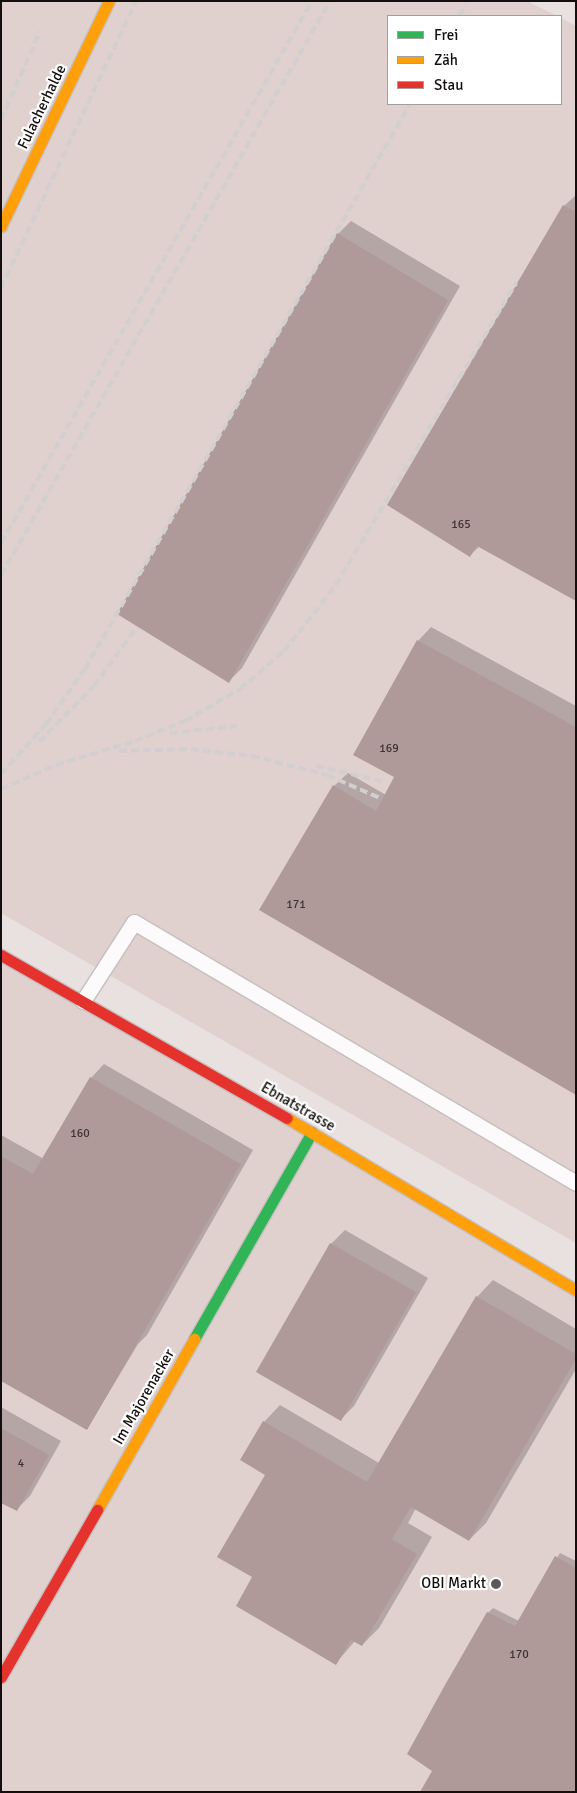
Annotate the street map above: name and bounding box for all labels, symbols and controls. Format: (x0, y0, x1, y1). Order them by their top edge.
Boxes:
legend (387, 15, 562, 105)
text: Frei (434, 26, 458, 44)
text: Zäh (434, 51, 458, 69)
street label: Fulacherhalde (14, 62, 70, 152)
text: Stau (434, 76, 463, 94)
house number: 165 (451, 518, 471, 532)
house number: 169 (379, 742, 399, 756)
house number: 171 (286, 898, 306, 912)
street label: Ebnatstrasse (258, 1079, 338, 1135)
house number: 160 (70, 1127, 90, 1141)
street label: Im Majorenacker (109, 1346, 179, 1448)
house number: 4 (18, 1457, 24, 1471)
place label: OBI Markt (421, 1575, 486, 1593)
marker: OBI Markt (490, 1578, 502, 1590)
house number: 170 (509, 1648, 529, 1662)

